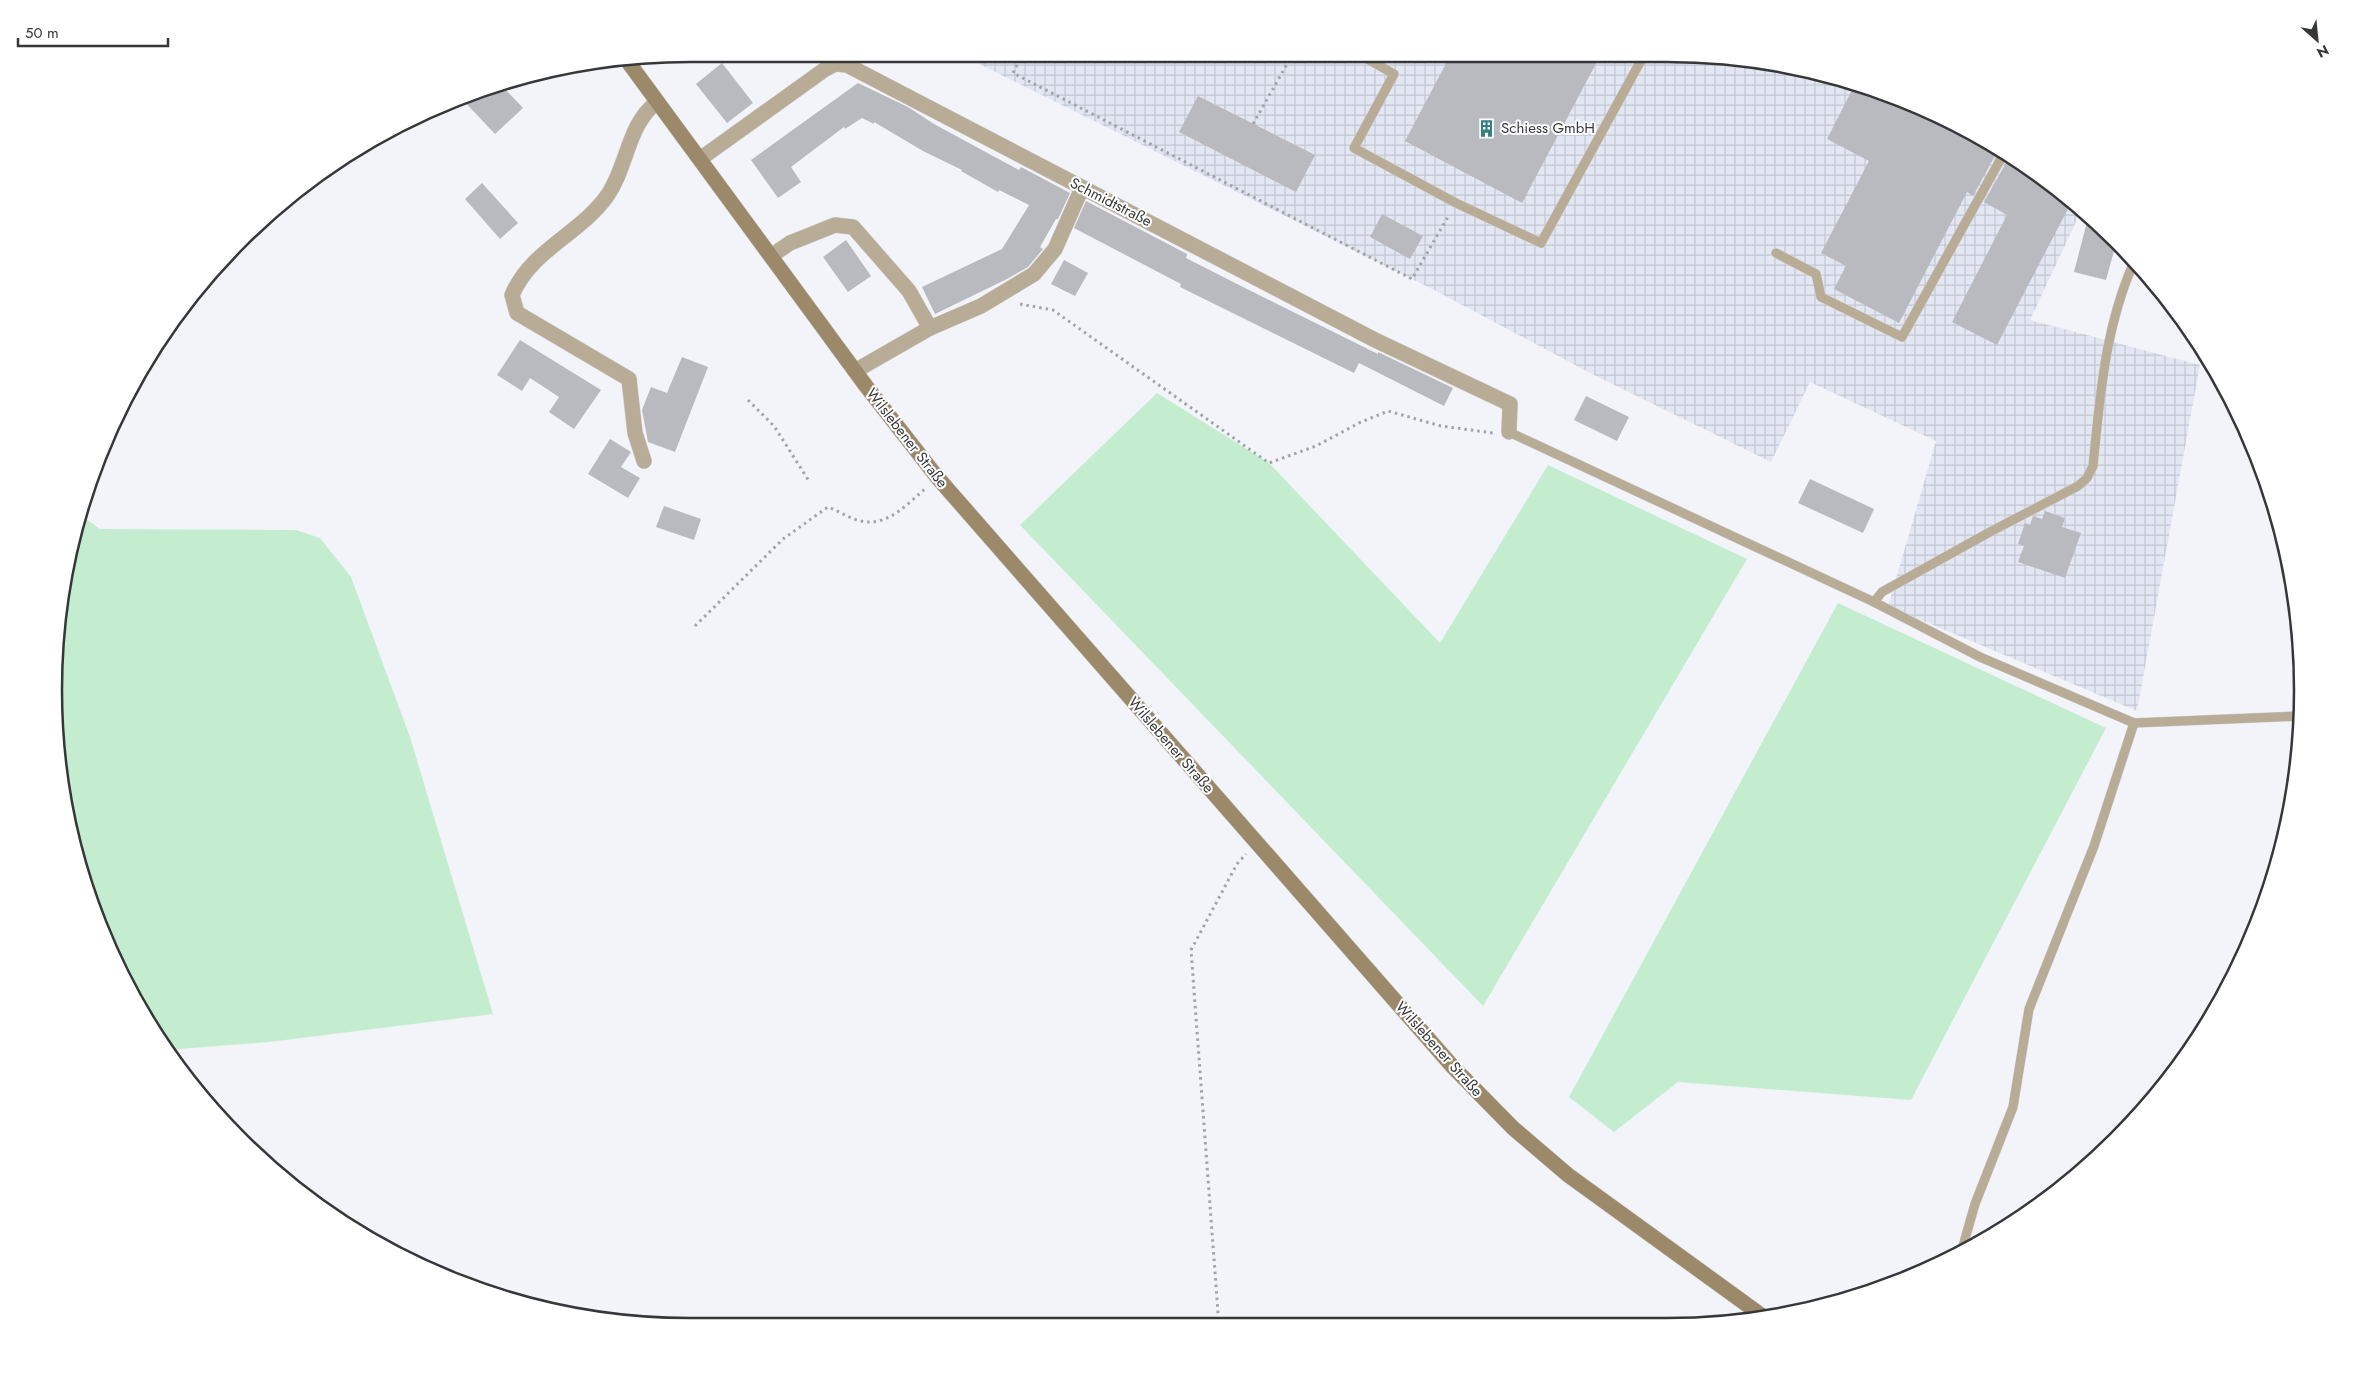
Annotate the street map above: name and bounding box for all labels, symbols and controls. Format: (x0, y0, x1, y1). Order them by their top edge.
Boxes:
scale bar (18, 15, 168, 47)
north arrow (2292, 15, 2342, 65)
text: 50 m (25, 22, 59, 44)
text: N (2313, 40, 2332, 63)
place label: Schiess GmbH (1501, 117, 1595, 139)
building icon: Schiess GmbH (1477, 118, 1497, 138)
street label: Schmidtstraße (1066, 172, 1156, 232)
street label: Wilslebener Straße (861, 383, 953, 493)
street label: Wilslebener Straße (1123, 692, 1219, 798)
street label: Wilslebener Straße (1390, 997, 1488, 1102)

